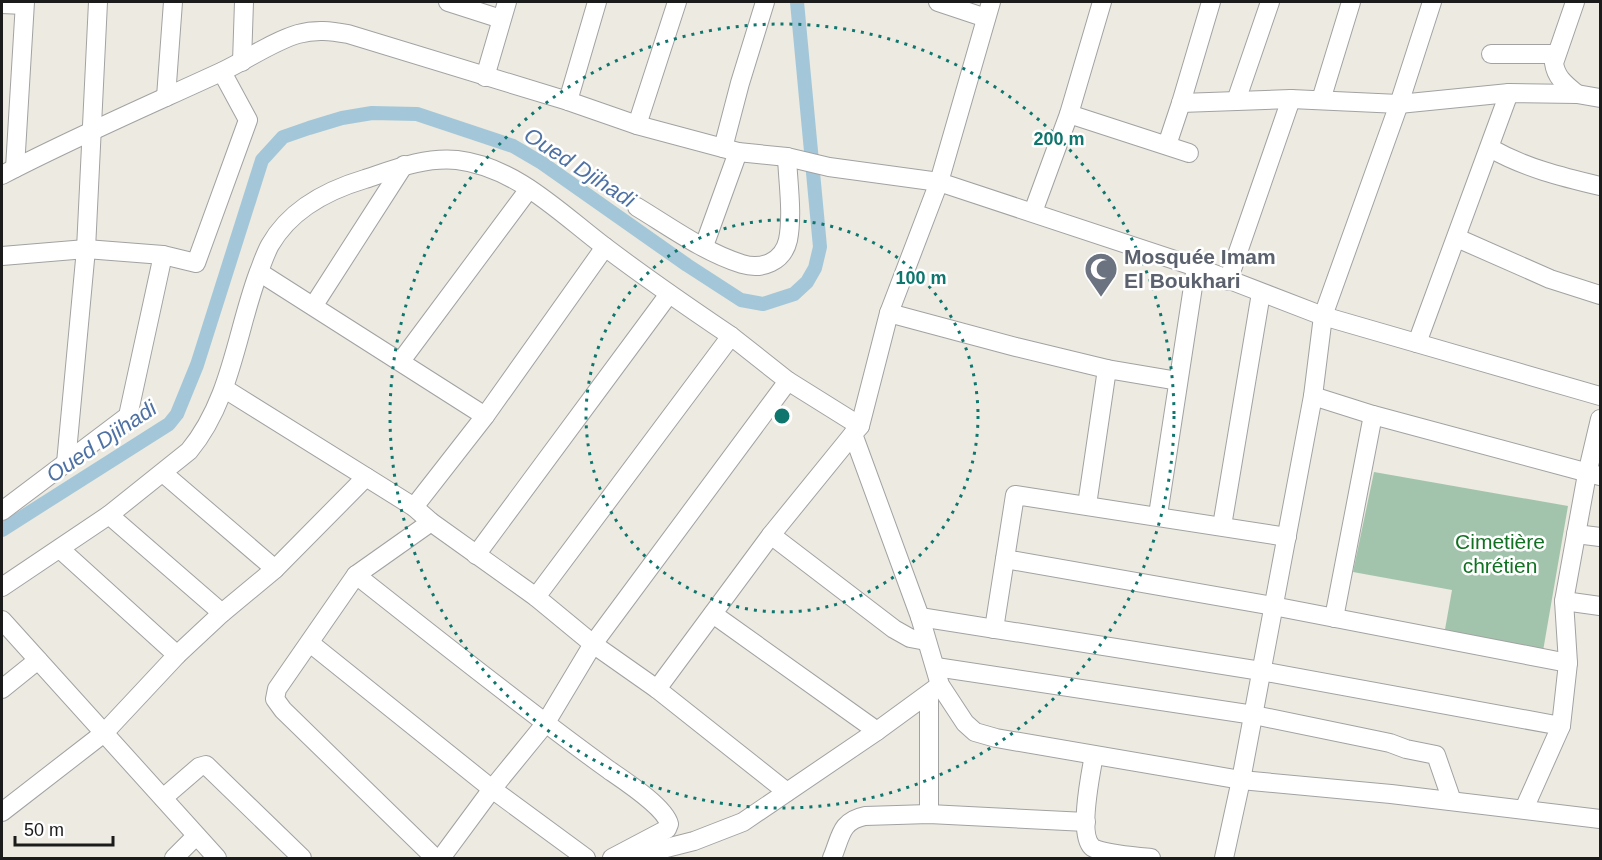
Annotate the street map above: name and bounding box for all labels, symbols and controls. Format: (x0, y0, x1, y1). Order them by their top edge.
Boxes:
water label: Oued Djihadi (520, 122, 641, 213)
text: 200 m (1033, 129, 1085, 149)
place label: Mosquée Imam El Boukhari (1124, 245, 1276, 292)
mosque icon: Mosquée Imam El Boukhari (1083, 251, 1119, 298)
text: 100 m (895, 268, 947, 288)
water label: Oued Djihadi (42, 395, 162, 487)
centre of rings (772, 406, 792, 426)
park label: Cimetière chrétien (1455, 530, 1545, 577)
scale bar (15, 809, 112, 847)
text: 50 m (24, 820, 64, 840)

